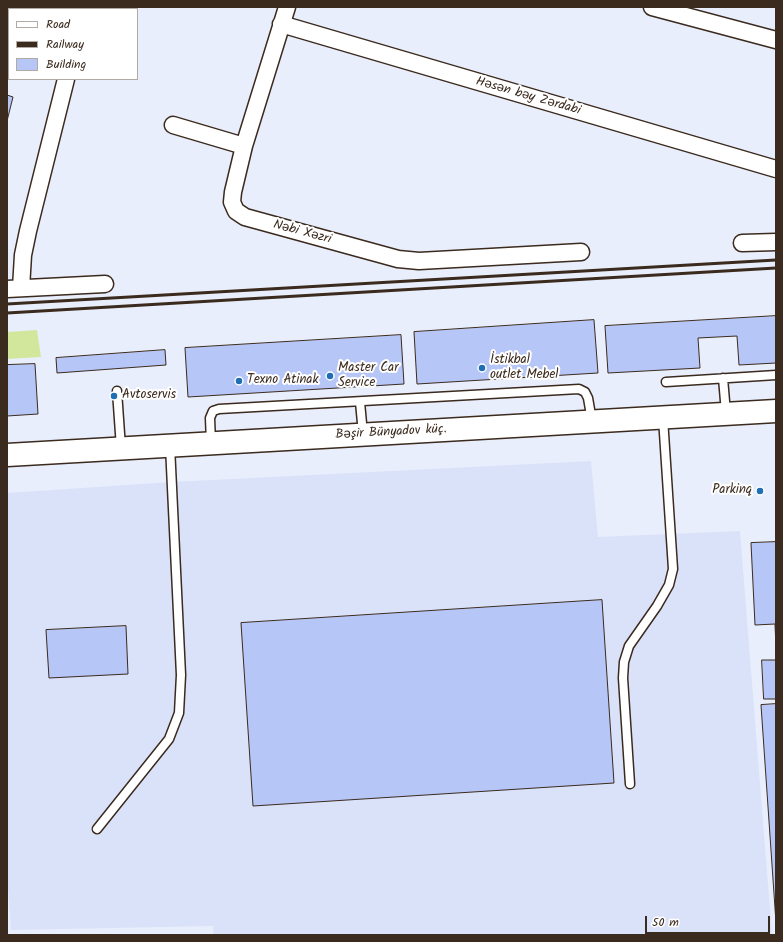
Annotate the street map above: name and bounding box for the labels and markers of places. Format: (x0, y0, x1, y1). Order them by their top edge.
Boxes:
place label: İstikbal outlet Mebel (490, 353, 558, 384)
place label: Master Car Service (338, 361, 398, 392)
marker: İstikbal outlet Mebel (477, 363, 487, 373)
marker: Master Car Service (325, 371, 335, 381)
place label: Texno Atinak (247, 373, 319, 389)
marker: Texno Atinak (234, 376, 244, 386)
place label: Avtoservis (122, 388, 176, 404)
marker: Avtoservis (109, 391, 119, 401)
place label: Parkinq (712, 483, 752, 499)
marker: Parkinq (755, 486, 765, 496)

